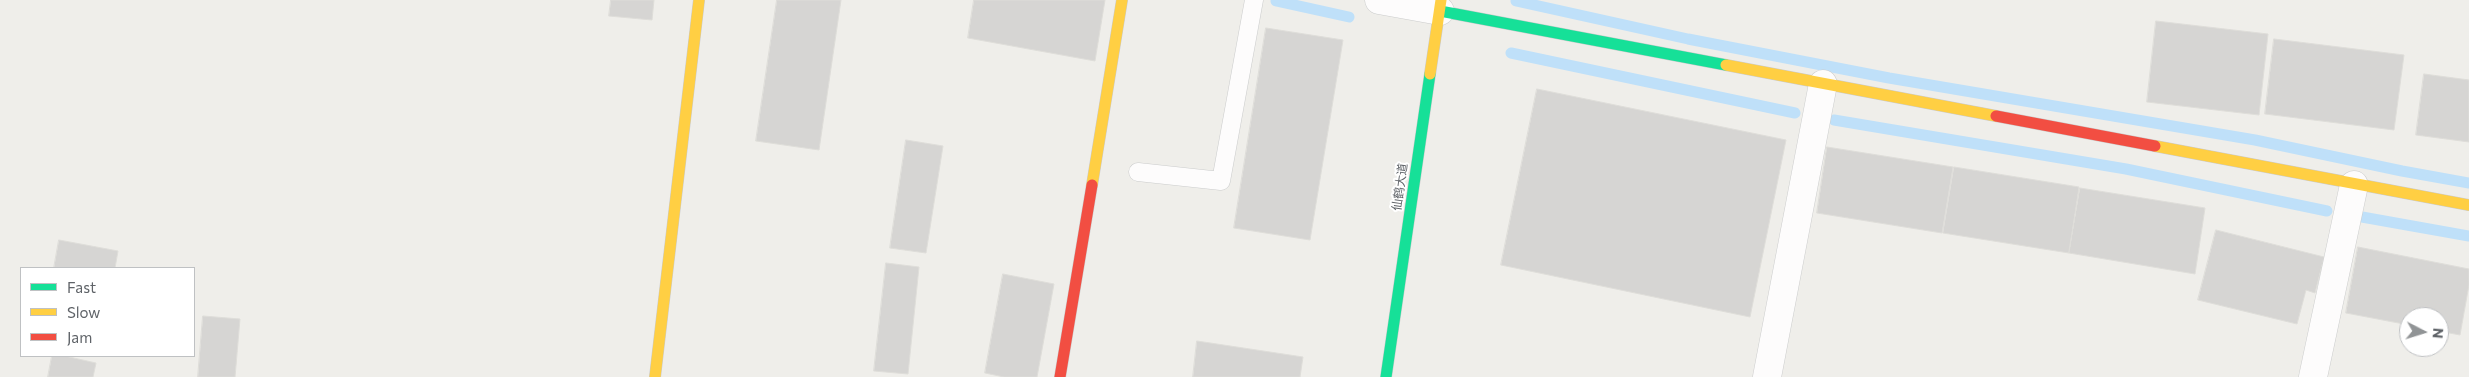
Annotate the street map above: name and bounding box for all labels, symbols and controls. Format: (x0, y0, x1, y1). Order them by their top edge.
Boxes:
street label: 仙鹤大道 (1390, 162, 1410, 212)
legend (20, 267, 195, 357)
text: Fast (67, 278, 96, 296)
text: Slow (67, 303, 100, 321)
north arrow (2399, 307, 2449, 357)
text: N (2430, 327, 2447, 339)
text: Jam (67, 328, 92, 346)

